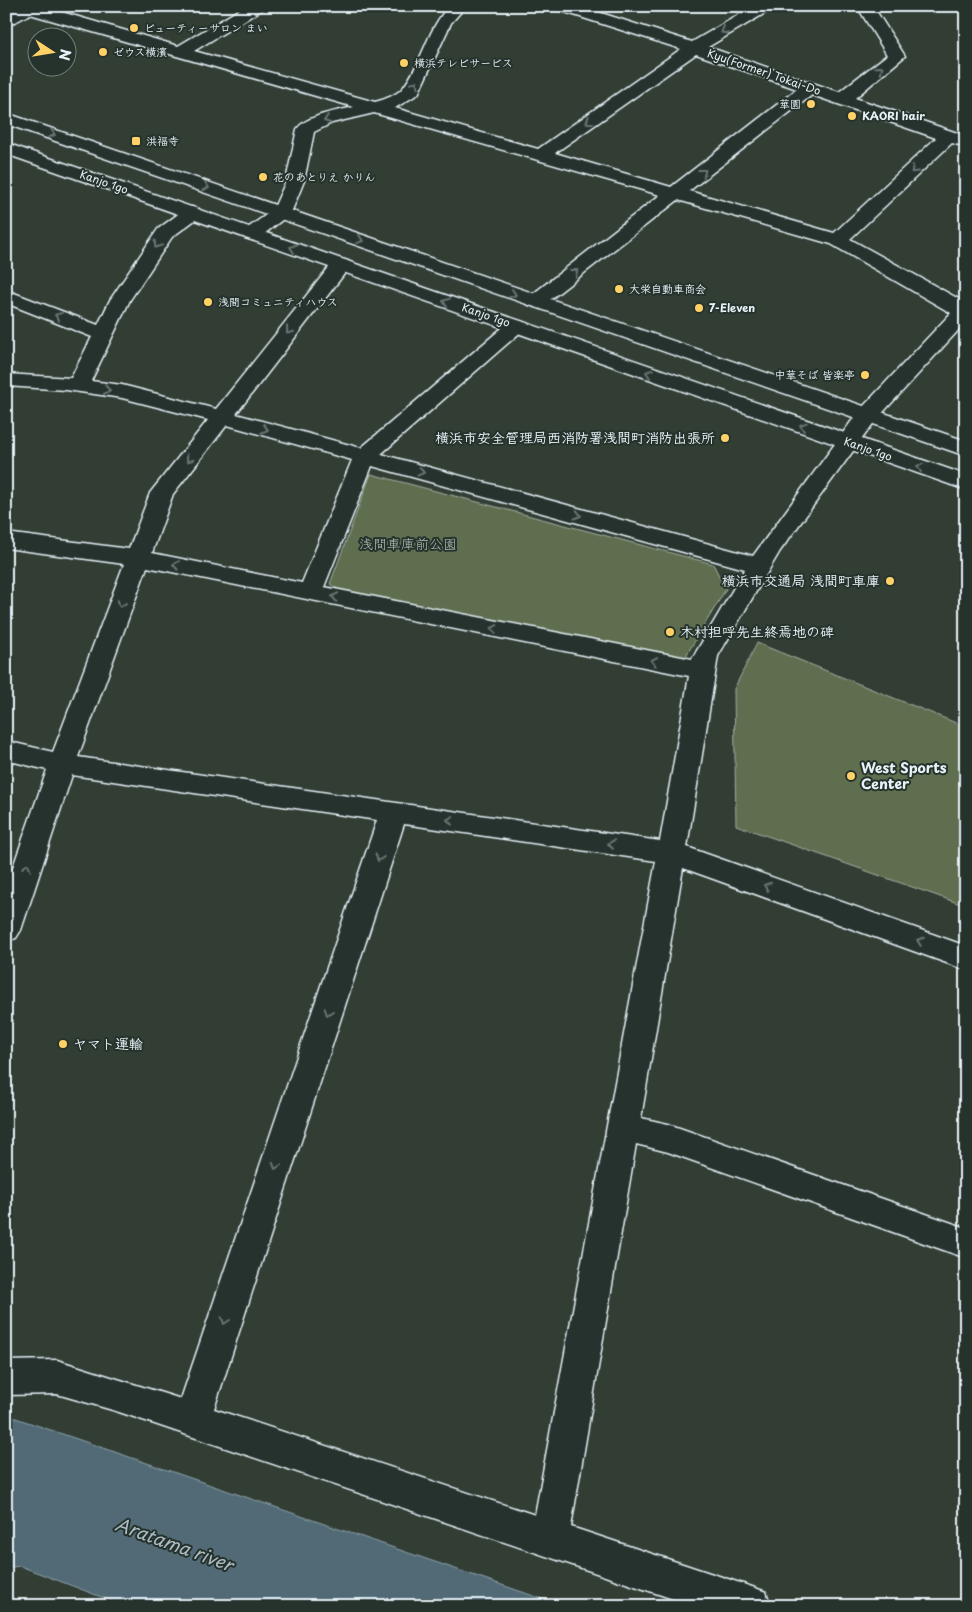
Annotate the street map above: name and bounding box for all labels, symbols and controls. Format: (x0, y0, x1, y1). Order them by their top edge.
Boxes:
place label: ビューティーサロン まい (144, 19, 267, 36)
marker: ビューティーサロン まい (128, 22, 140, 34)
one-way arrow (720, 24, 729, 34)
north arrow (28, 28, 78, 78)
place label: ゼウス横濱 (113, 43, 167, 60)
street label: Kyu(Former) Tokai-Do (705, 44, 823, 99)
marker: ゼウス横濱 (97, 46, 109, 58)
text: N (54, 47, 77, 62)
place label: 横浜テレビサービス (414, 54, 513, 71)
marker: 横浜テレビサービス (398, 57, 410, 69)
one-way arrow (874, 65, 883, 74)
one-way arrow (408, 80, 418, 89)
place label: 華園 (779, 95, 801, 112)
marker: 華園 (805, 98, 817, 110)
place label: KAORI hair (862, 107, 925, 124)
marker: KAORI hair (846, 110, 858, 122)
one-way arrow (323, 114, 332, 124)
one-way arrow (585, 115, 595, 124)
one-way arrow (48, 129, 56, 139)
place label: 洪福寺 (146, 132, 179, 149)
marker: 洪福寺 (130, 135, 142, 147)
one-way arrow (910, 164, 919, 173)
street label: Kanjo 1go (78, 165, 131, 198)
place label: 花のあとりえ かりん (273, 168, 376, 185)
one-way arrow (697, 170, 706, 178)
marker: 花のあとりえ かりん (257, 171, 269, 183)
one-way arrow (201, 182, 210, 192)
one-way arrow (355, 235, 363, 245)
one-way arrow (154, 240, 163, 249)
one-way arrow (289, 244, 298, 254)
one-way arrow (569, 269, 578, 277)
place label: 大栄自動車商会 (629, 280, 706, 297)
marker: 大栄自動車商会 (613, 283, 625, 295)
one-way arrow (508, 288, 517, 298)
place label: 浅間コミュニティハウス (218, 293, 338, 310)
marker: 浅間コミュニティハウス (202, 296, 214, 308)
one-way arrow (442, 297, 451, 307)
street label: Kanjo 1go (460, 298, 513, 331)
place label: 7-Eleven (709, 299, 755, 316)
marker: 7-Eleven (693, 302, 705, 314)
one-way arrow (54, 312, 63, 323)
one-way arrow (287, 325, 295, 334)
place label: 中華そば 皆楽亭 (774, 366, 855, 383)
one-way arrow (645, 368, 654, 378)
marker: 中華そば 皆楽亭 (859, 369, 871, 381)
one-way arrow (103, 385, 111, 395)
one-way arrow (799, 422, 807, 432)
one-way arrow (260, 423, 269, 434)
place label: 横浜市安全管理局西消防署浅間町消防出張所 (435, 427, 715, 448)
marker: 横浜市安全管理局西消防署浅間町消防出張所 (719, 432, 731, 444)
street label: Kanjo 1go (842, 432, 895, 465)
one-way arrow (185, 453, 194, 462)
one-way arrow (916, 463, 924, 473)
one-way arrow (417, 466, 426, 477)
one-way arrow (574, 509, 582, 520)
park label: 浅間車庫前公園 (359, 533, 457, 554)
one-way arrow (171, 560, 180, 571)
place label: 横浜市交通局 浅間町車庫 (722, 570, 880, 591)
marker: 横浜市交通局 浅間町車庫 (884, 575, 896, 587)
one-way arrow (330, 592, 339, 603)
one-way arrow (117, 599, 127, 608)
place label: 木村担呼先生終焉地の碑 (680, 621, 834, 642)
one-way arrow (490, 624, 499, 634)
marker: 木村担呼先生終焉地の碑 (664, 626, 676, 638)
one-way arrow (649, 656, 658, 666)
place label: West Sports Center (861, 757, 947, 794)
marker: West Sports Center (845, 770, 857, 782)
one-way arrow (446, 815, 454, 826)
one-way arrow (606, 839, 614, 850)
one-way arrow (375, 853, 385, 862)
one-way arrow (21, 863, 31, 872)
one-way arrow (763, 882, 772, 892)
one-way arrow (916, 937, 925, 947)
one-way arrow (324, 1007, 334, 1016)
place label: ヤマト運輸 (73, 1033, 143, 1054)
marker: ヤマト運輸 (57, 1038, 69, 1050)
one-way arrow (272, 1162, 282, 1170)
one-way arrow (221, 1316, 231, 1324)
water label: Aratama river (112, 1510, 240, 1578)

